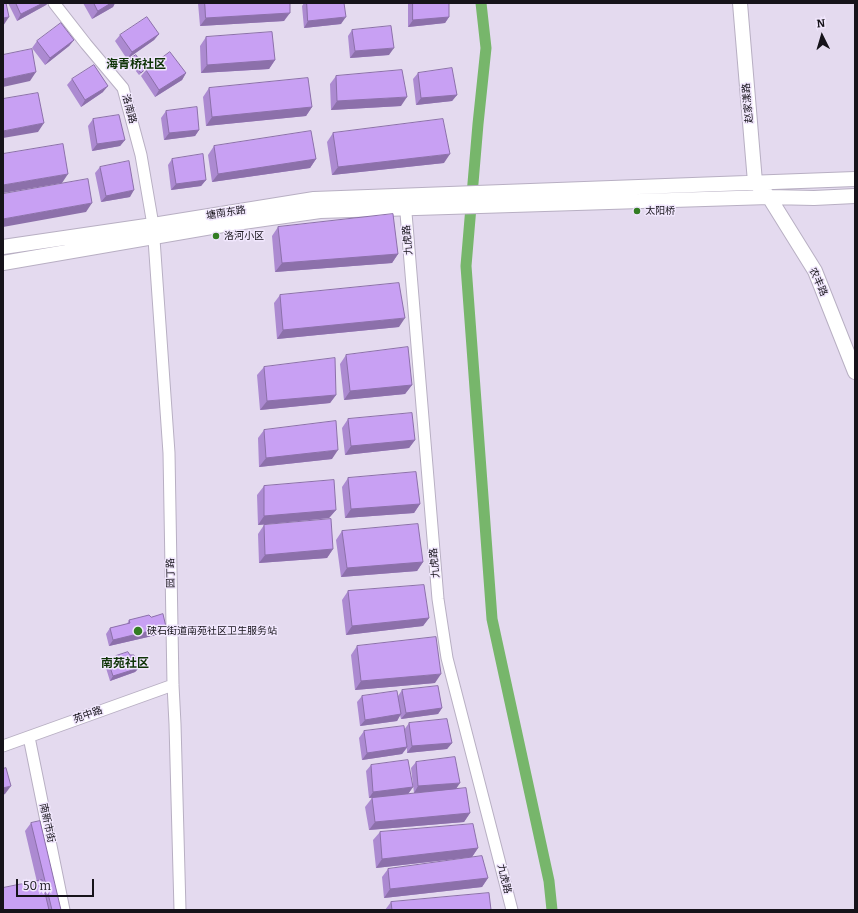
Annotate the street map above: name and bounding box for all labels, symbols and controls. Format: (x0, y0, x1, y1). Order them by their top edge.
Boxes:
north arrow (802, 16, 842, 56)
text: N (816, 17, 826, 30)
district label: 海青桥社区 (106, 58, 166, 72)
street label: 赵家漾路 (740, 83, 756, 123)
street label: 洛南路 (119, 93, 139, 125)
street label: 塘南东路 (205, 204, 247, 222)
place label: 太阳桥 (645, 205, 675, 217)
marker: 太阳桥 (632, 206, 642, 216)
street label: 九虎路 (401, 225, 415, 255)
place label: 洛河小区 (224, 230, 264, 242)
marker: 洛河小区 (211, 231, 221, 241)
street label: 农丰路 (806, 266, 830, 298)
street label: 九虎路 (428, 548, 442, 578)
street label: 园丁路 (165, 558, 177, 588)
marker: 硖石街道南苑社区卫生服务站 (132, 625, 144, 637)
place label: 硖石街道南苑社区卫生服务站 (147, 625, 277, 637)
district label: 南苑社区 (101, 657, 149, 671)
street label: 苑中路 (72, 704, 104, 726)
street label: 南新市街 (37, 802, 57, 844)
street label: 九虎路 (495, 863, 513, 895)
scale bar (18, 871, 96, 897)
text: 50 m (23, 879, 51, 893)

